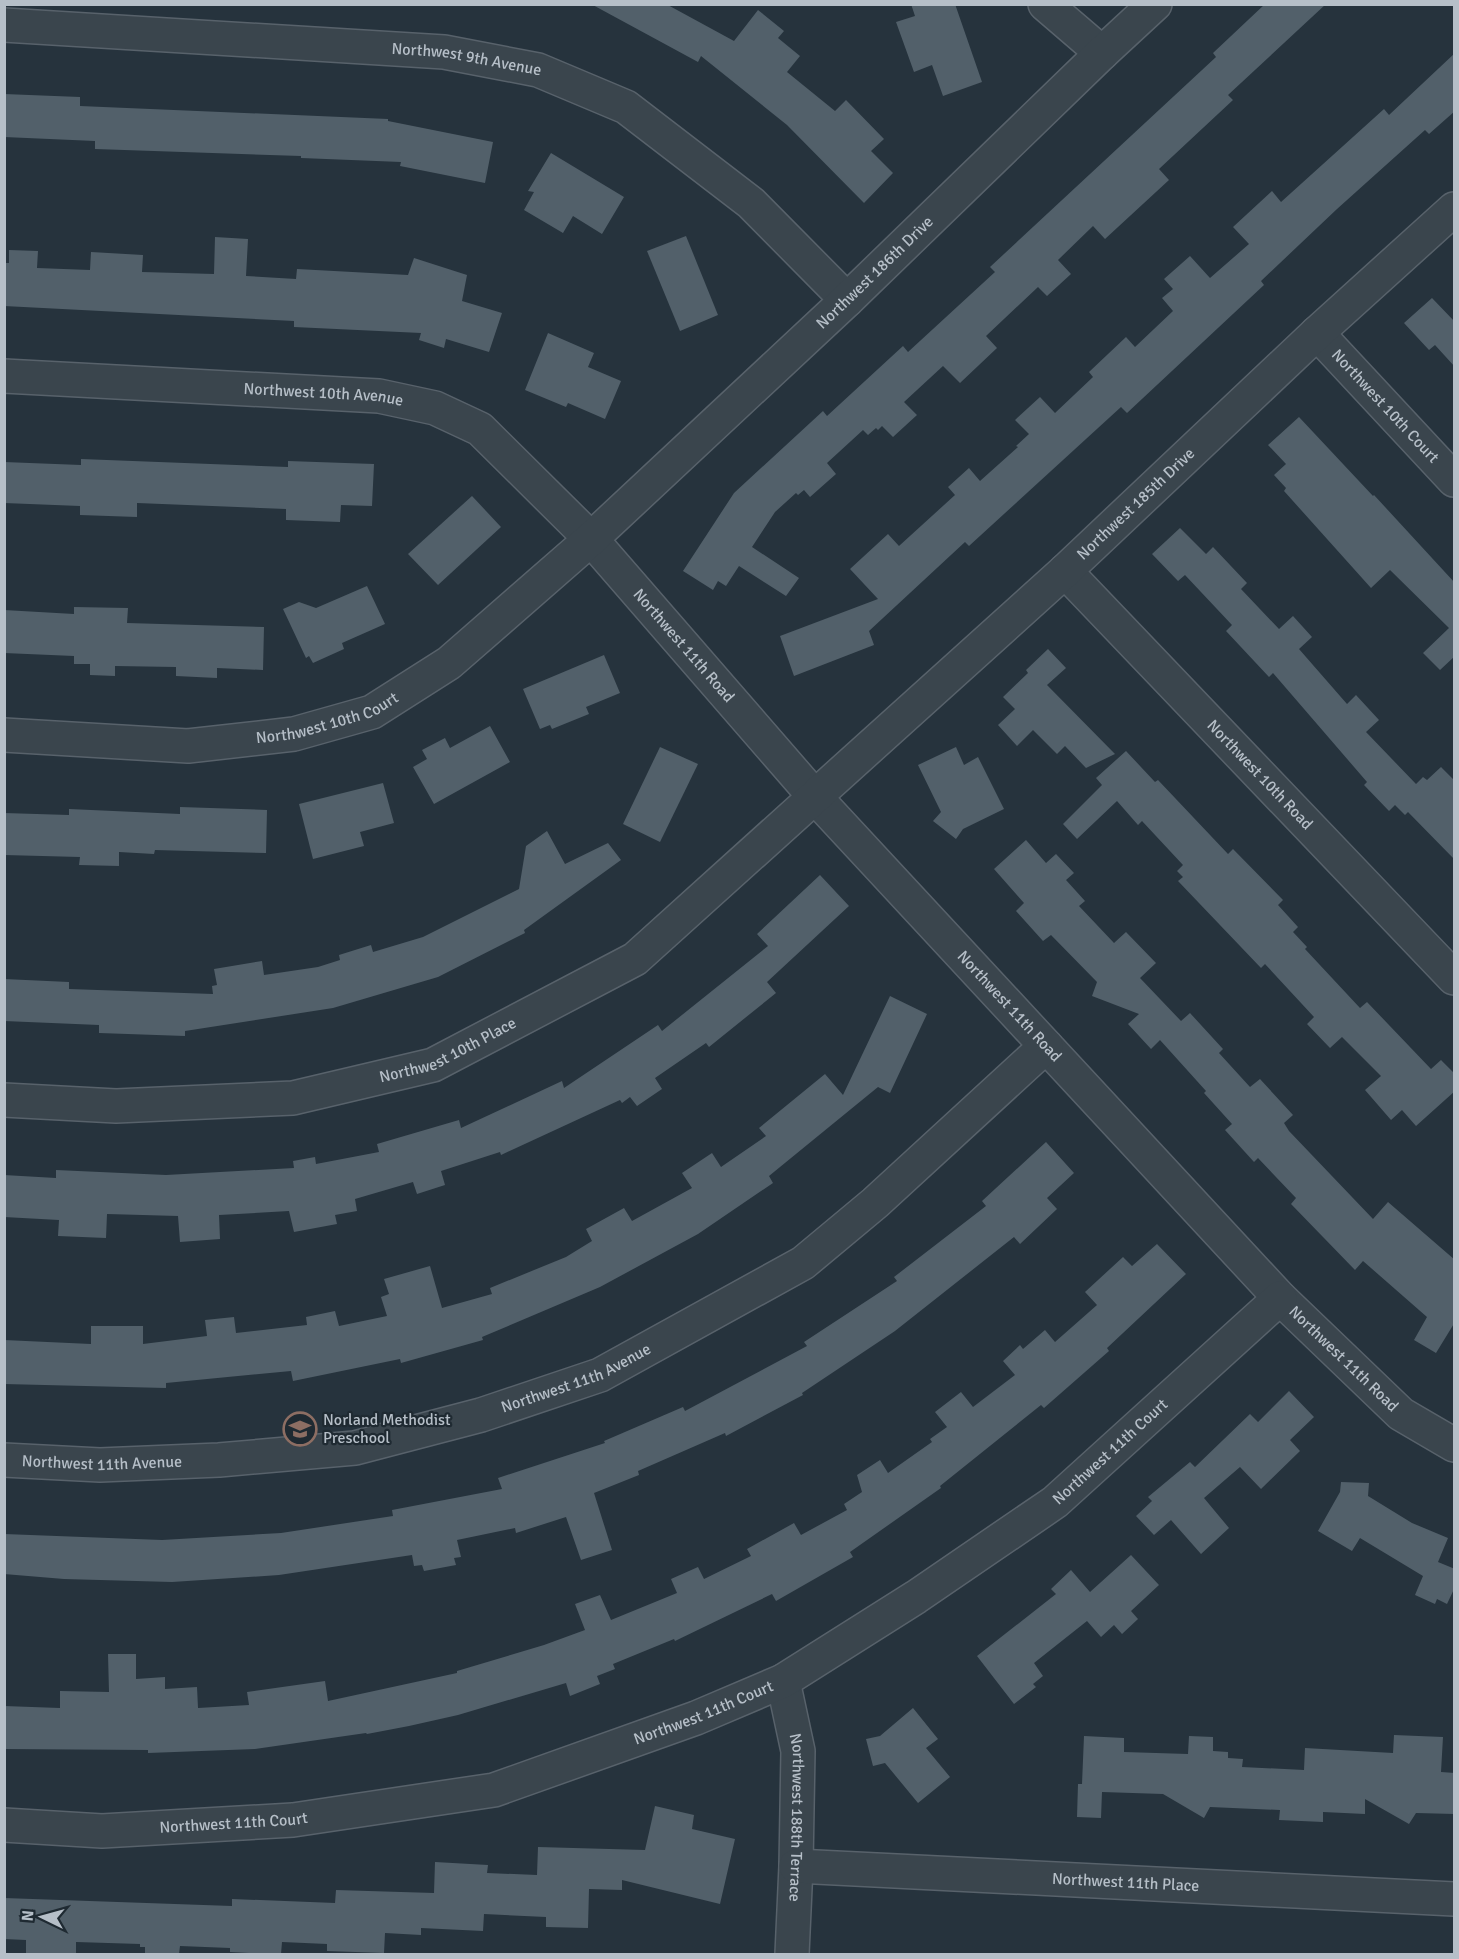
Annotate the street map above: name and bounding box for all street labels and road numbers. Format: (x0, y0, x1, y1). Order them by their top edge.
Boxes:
street label: Northwest 9th Avenue (391, 39, 543, 80)
street label: Northwest 186th Drive (812, 212, 937, 334)
street label: Northwest 10th Court (1327, 345, 1443, 468)
street label: Northwest 10th Avenue (243, 379, 405, 411)
street label: Northwest 185th Drive (1073, 444, 1199, 564)
street label: Northwest 11th Road (629, 585, 739, 707)
street label: Northwest 10th Court (255, 688, 402, 748)
street label: Northwest 10th Road (1203, 716, 1317, 834)
street label: Northwest 11th Road (953, 947, 1066, 1066)
street label: Northwest 10th Place (377, 1013, 520, 1087)
street label: Northwest 11th Road (1284, 1302, 1403, 1416)
street label: Northwest 11th Avenue (499, 1339, 654, 1418)
street label: Northwest 11th Court (1048, 1394, 1172, 1509)
street label: Northwest 11th Avenue (21, 1451, 182, 1475)
street label: Northwest 11th Court (631, 1676, 777, 1749)
street label: Northwest 188th Terrace (784, 1731, 808, 1902)
street label: Northwest 11th Court (159, 1808, 310, 1838)
street label: Northwest 11th Place (1051, 1869, 1200, 1896)

